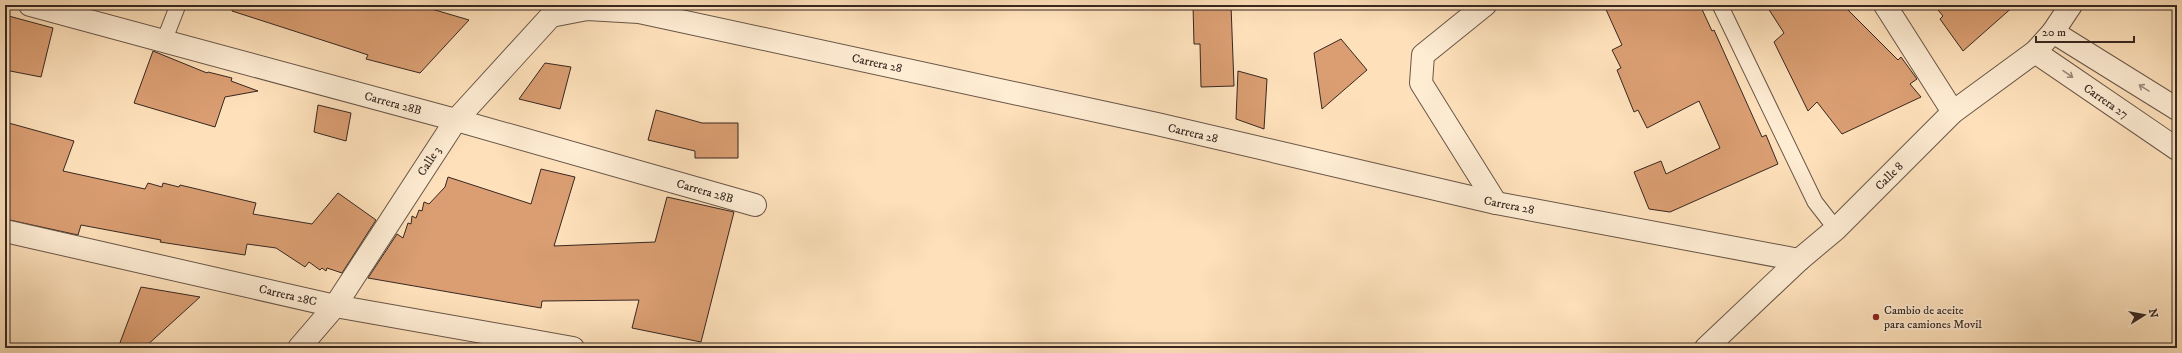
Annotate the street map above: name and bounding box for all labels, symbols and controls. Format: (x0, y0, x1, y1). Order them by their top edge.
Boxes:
scale bar (2036, 18, 2134, 44)
text: 20 m (2042, 25, 2066, 40)
street label: Carrera 28 (850, 51, 903, 76)
one-way arrow (2062, 70, 2073, 78)
street label: Carrera 27 (2081, 81, 2131, 122)
one-way arrow (2138, 84, 2150, 92)
street label: Carrera 28B (363, 89, 423, 118)
street label: Carrera 28 (1166, 120, 1219, 147)
street label: Calle 3 (414, 144, 444, 179)
street label: Calle 8 (1872, 159, 1907, 194)
street label: Carrera 28B (675, 176, 735, 207)
street label: Carrera 28 (1482, 193, 1535, 218)
street label: Carrera 28C (257, 282, 318, 309)
north arrow (2124, 295, 2164, 335)
place label: Cambio de aceite para camiones Movil (1883, 303, 1982, 332)
text: N (2145, 308, 2161, 319)
marker: Cambio de aceite para camiones Movil (1871, 312, 1881, 322)

